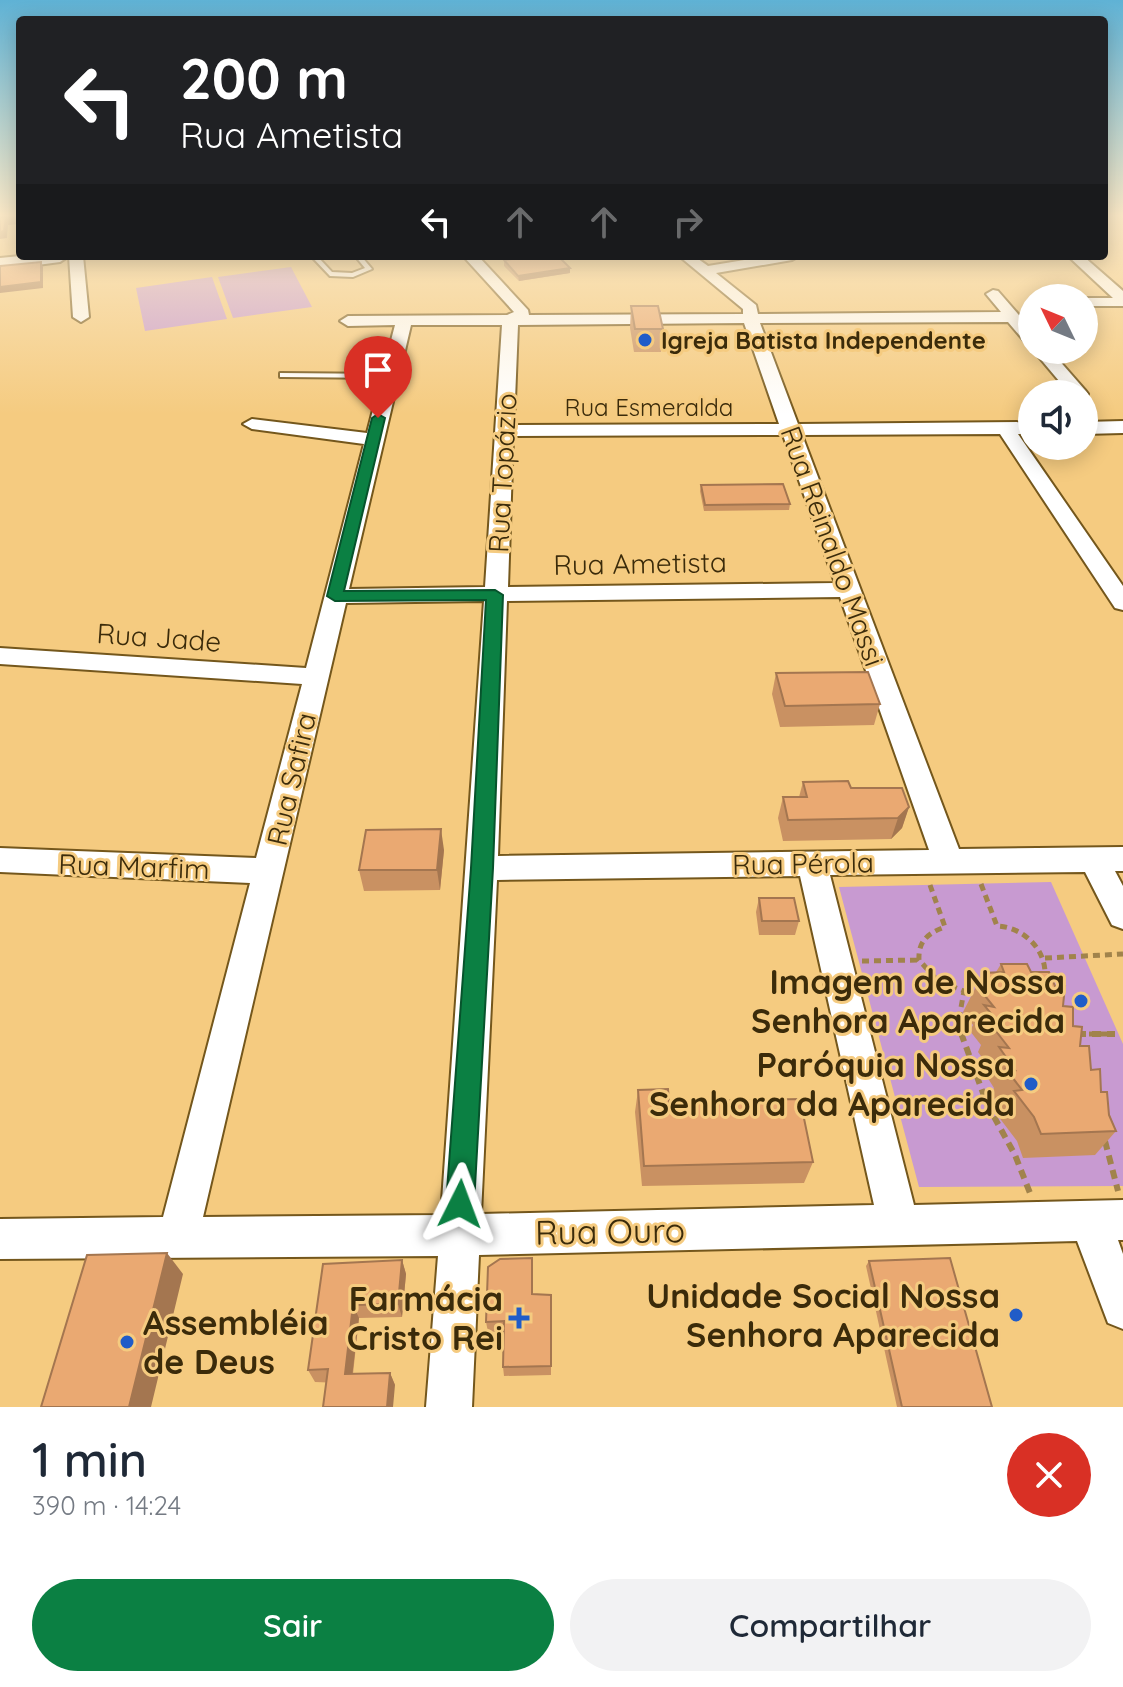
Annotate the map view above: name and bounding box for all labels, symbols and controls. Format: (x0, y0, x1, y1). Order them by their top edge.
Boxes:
text: 200 m (180, 43, 348, 113)
icon: left (48, 48, 152, 152)
text: Rua Ametista (180, 112, 403, 157)
icon: left (414, 200, 458, 244)
icon: ahead (498, 200, 542, 244)
icon: ahead (582, 200, 626, 244)
icon: right (666, 200, 710, 244)
north arrow (1018, 284, 1098, 364)
map controls (1018, 284, 1098, 460)
place label: Igreja Batista Independente (661, 325, 986, 355)
marker: Igreja Batista Independente (636, 331, 654, 349)
pin (344, 336, 412, 418)
icon: arrive (356, 348, 400, 392)
button: sound (1018, 380, 1098, 460)
street label: Rua Topázio (480, 392, 524, 554)
street label: Rua Esmeralda (565, 392, 733, 422)
street label: Rua Reinaldo Massi (773, 421, 893, 671)
street label: Rua Ametista (553, 544, 727, 582)
street label: Rua Jade (96, 615, 222, 659)
street label: Rua Safira (259, 709, 323, 849)
street label: Rua Pérola (732, 844, 874, 882)
street label: Rua Marfim (58, 846, 210, 886)
place label: Imagem de Nossa Senhora Aparecida (751, 960, 1065, 1042)
marker: Imagem de Nossa Senhora Aparecida (1072, 992, 1090, 1010)
place label: Paróquia Nossa Senhora da Aparecida (649, 1043, 1015, 1125)
marker: Paróquia Nossa Senhora da Aparecida (1022, 1075, 1040, 1093)
position arrow (418, 1162, 502, 1246)
street label: Rua Ouro (535, 1208, 685, 1254)
place label: Unidade Social Nossa Senhora Aparecida (646, 1274, 1000, 1356)
place label: Farmácia Cristo Rei (347, 1277, 503, 1359)
place label: Assembléia de Deus (143, 1301, 329, 1383)
marker: Unidade Social Nossa Senhora Aparecida (1007, 1306, 1025, 1324)
marker: Farmácia Cristo Rei (510, 1309, 528, 1327)
marker: Assembléia de Deus (118, 1333, 136, 1351)
text: 1 min (32, 1429, 147, 1489)
button: close (1007, 1433, 1091, 1517)
text: 390 m · 14:24 (32, 1489, 181, 1522)
button: Sair (32, 1579, 554, 1671)
button: Compartilhar (570, 1579, 1091, 1671)

